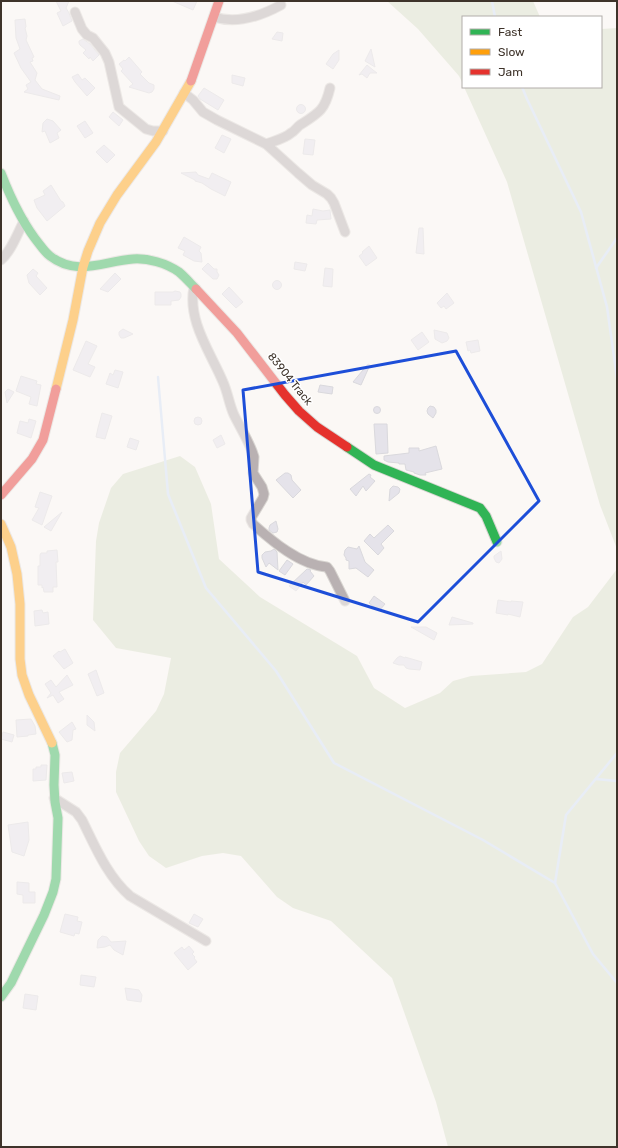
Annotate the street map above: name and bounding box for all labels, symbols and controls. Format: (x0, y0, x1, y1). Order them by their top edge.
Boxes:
legend (462, 16, 602, 88)
text: Fast (498, 25, 522, 39)
text: Slow (498, 45, 525, 59)
text: Jam (498, 65, 523, 79)
street label: 83904 Track (265, 350, 315, 408)

